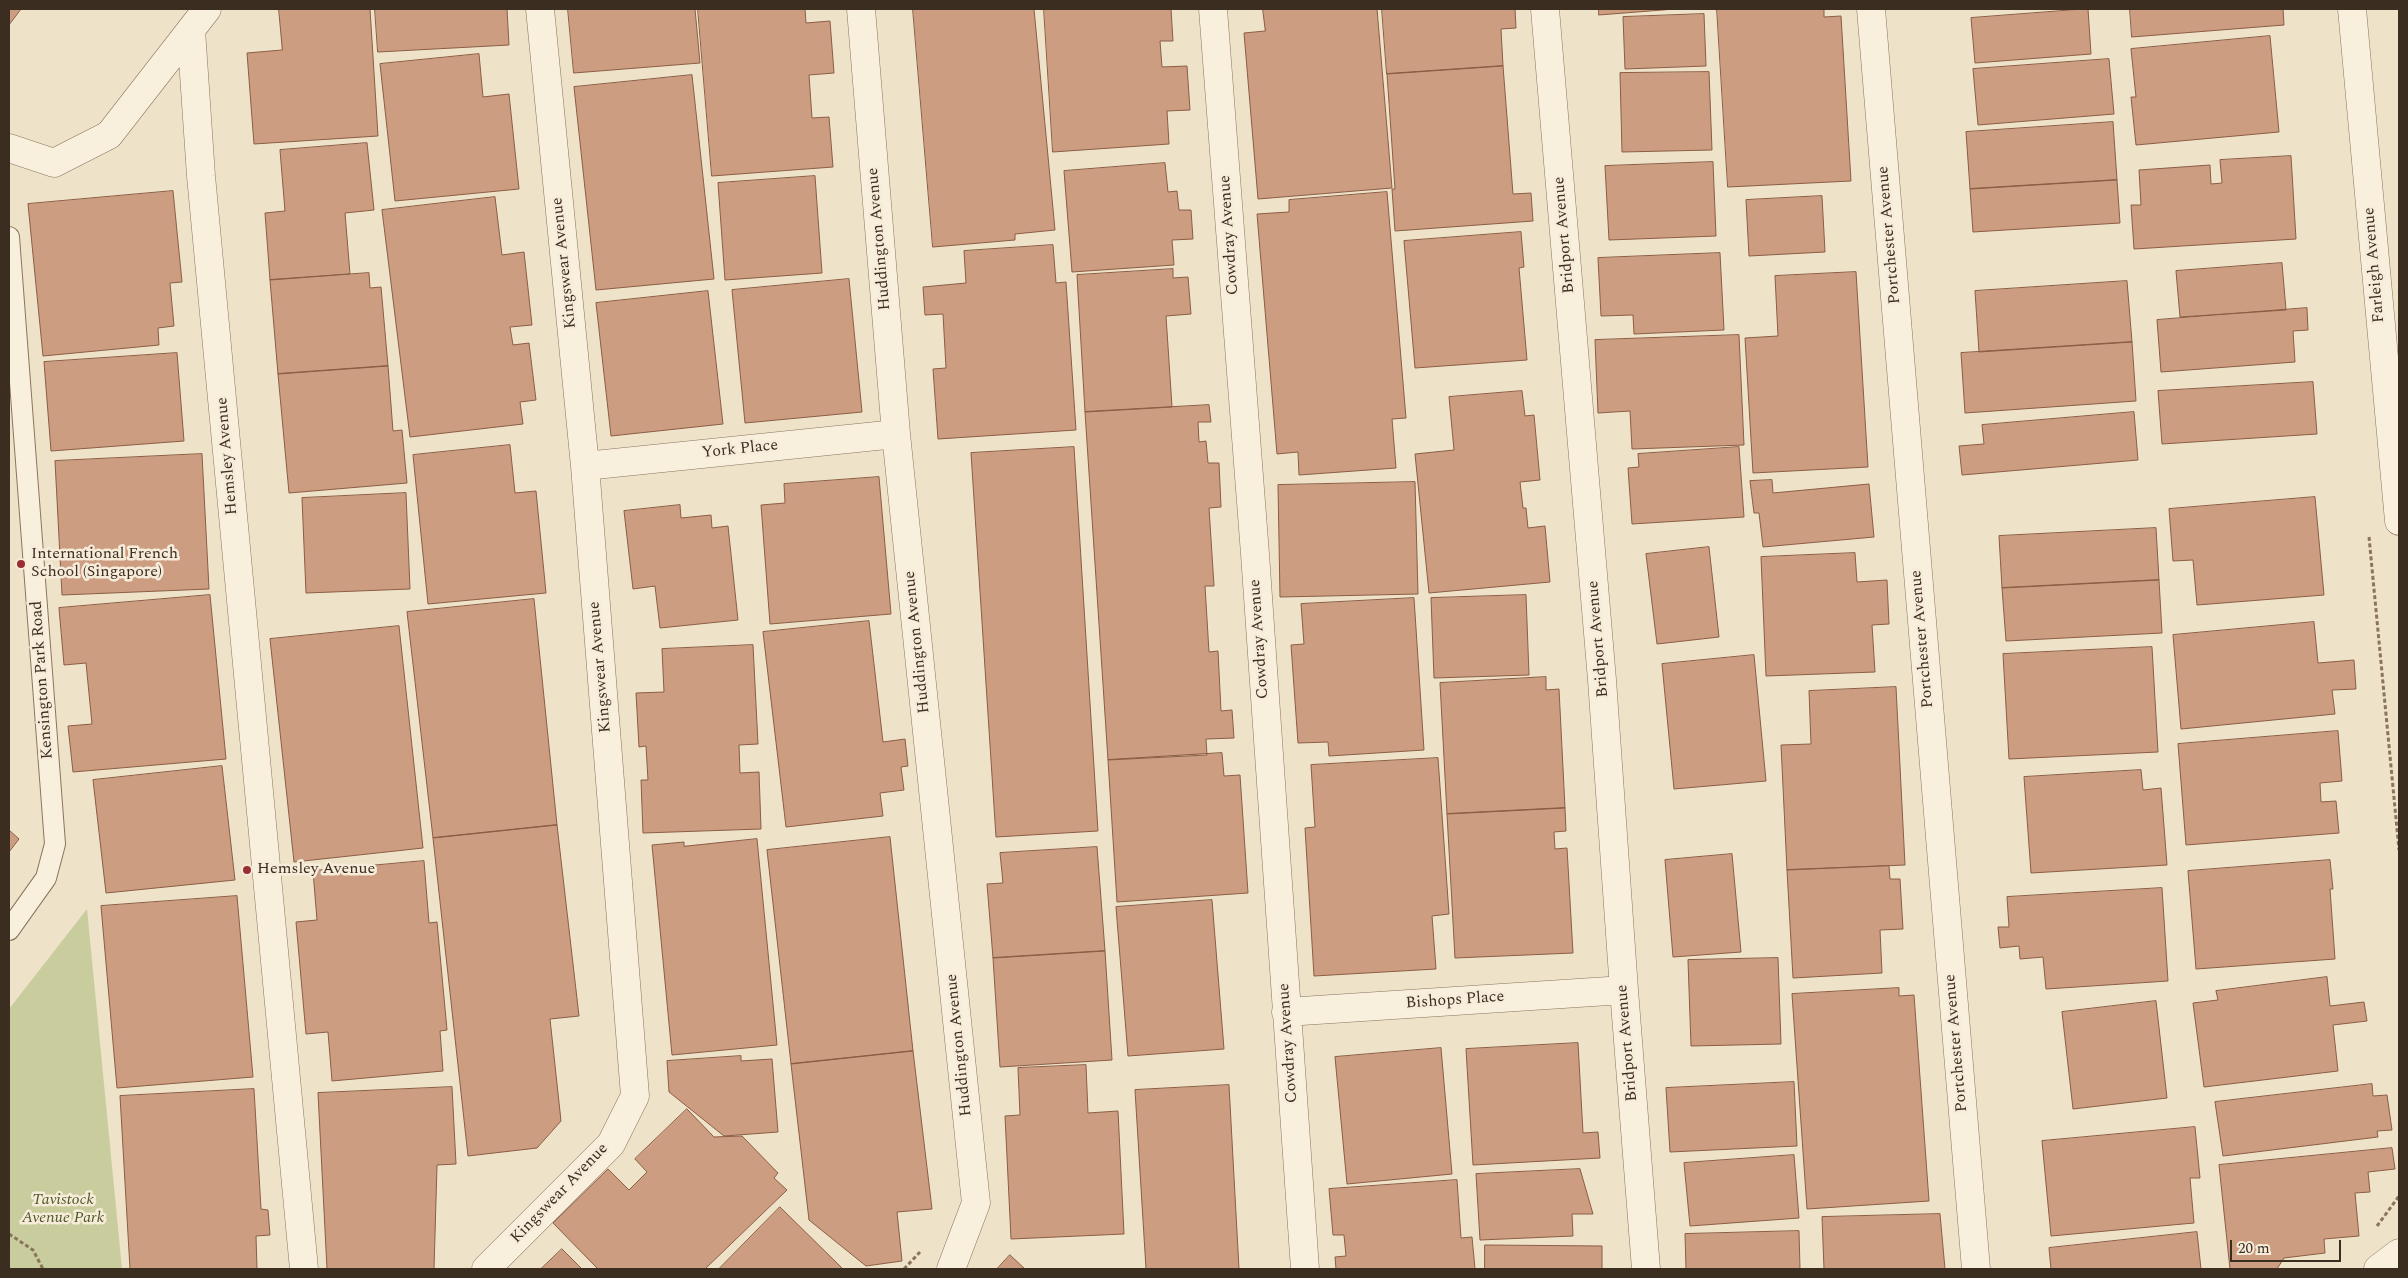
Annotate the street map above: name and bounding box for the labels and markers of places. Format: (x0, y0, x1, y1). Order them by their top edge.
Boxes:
place label: International French School (Singapore) (31, 545, 178, 583)
marker: International French School (Singapore) (15, 558, 27, 570)
place label: Hemsley Avenue (257, 860, 375, 880)
marker: Hemsley Avenue (241, 864, 253, 876)

